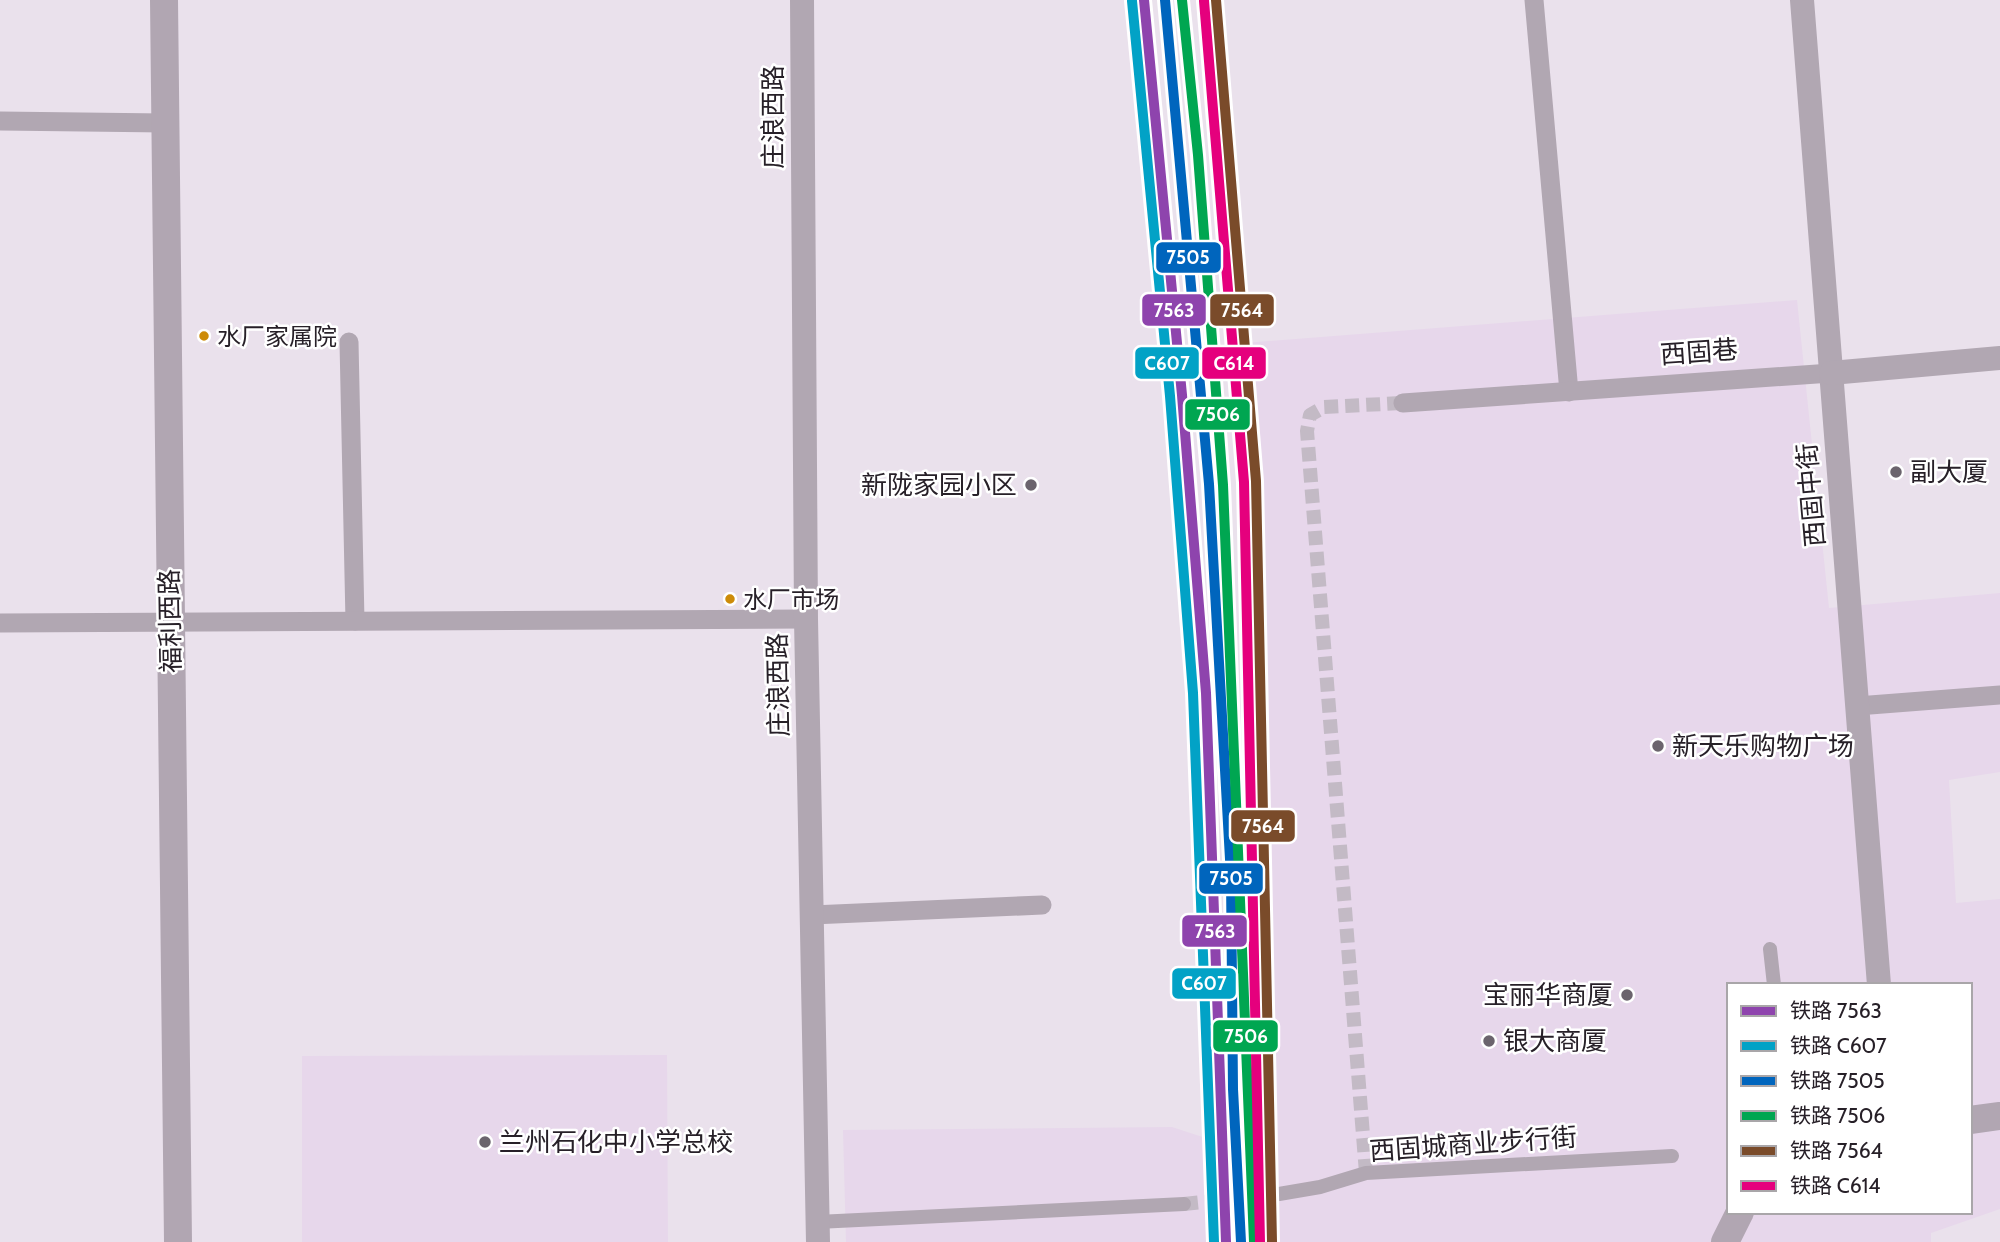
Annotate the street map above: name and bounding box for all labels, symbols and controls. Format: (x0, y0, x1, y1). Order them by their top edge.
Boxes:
street label: 庄浪西路 (757, 65, 789, 169)
line badge: 7505 (1155, 241, 1222, 274)
text: 7505 (1166, 246, 1210, 269)
line badge: 7563 (1141, 293, 1207, 327)
line badge: 7564 (1209, 293, 1275, 327)
text: 7563 (1154, 299, 1194, 322)
text: 7564 (1221, 299, 1263, 322)
place label: 水厂家属院 (217, 322, 337, 351)
marker: 水厂家属院 (197, 329, 211, 343)
street label: 西固巷 (1659, 333, 1739, 371)
line badge: C607 (1134, 346, 1200, 380)
line badge: C614 (1201, 346, 1267, 380)
text: C607 (1144, 352, 1190, 375)
text: C614 (1213, 352, 1255, 375)
line badge: 7506 (1184, 398, 1251, 431)
text: 7506 (1196, 403, 1240, 426)
street label: 西固中街 (1791, 442, 1831, 548)
place label: 副大厦 (1910, 456, 1988, 488)
marker: 副大厦 (1888, 464, 1904, 480)
place label: 新陇家园小区 (861, 469, 1017, 501)
marker: 新陇家园小区 (1023, 477, 1039, 493)
street label: 福利西路 (153, 569, 187, 673)
place label: 水厂市场 (743, 585, 839, 614)
marker: 水厂市场 (723, 592, 737, 606)
street label: 庄浪西路 (761, 633, 795, 737)
place label: 新天乐购物广场 (1672, 730, 1854, 762)
marker: 新天乐购物广场 (1650, 738, 1666, 754)
line badge: 7564 (1230, 809, 1296, 843)
text: 7564 (1242, 815, 1284, 838)
line badge: 7505 (1198, 862, 1264, 895)
text: 7505 (1209, 867, 1253, 890)
line badge: 7563 (1181, 914, 1248, 948)
text: 7563 (1195, 920, 1235, 943)
line badge: C607 (1171, 967, 1237, 1000)
text: C607 (1181, 972, 1227, 995)
place label: 宝丽华商厦 (1483, 979, 1613, 1011)
legend (1727, 983, 1972, 1214)
marker: 宝丽华商厦 (1619, 987, 1635, 1003)
text: 铁路 7563 (1790, 998, 1882, 1023)
line badge: 7506 (1212, 1019, 1279, 1053)
text: 7506 (1224, 1025, 1268, 1048)
place label: 银大商厦 (1503, 1025, 1607, 1057)
marker: 银大商厦 (1481, 1033, 1497, 1049)
text: 铁路 C607 (1790, 1033, 1887, 1058)
text: 铁路 7505 (1790, 1068, 1885, 1093)
text: 铁路 7506 (1790, 1103, 1885, 1128)
street label: 西固城商业步行街 (1368, 1121, 1578, 1167)
place label: 兰州石化中小学总校 (499, 1126, 733, 1158)
marker: 兰州石化中小学总校 (477, 1134, 493, 1150)
text: 铁路 7564 (1790, 1138, 1883, 1163)
text: 铁路 C614 (1790, 1173, 1880, 1198)

